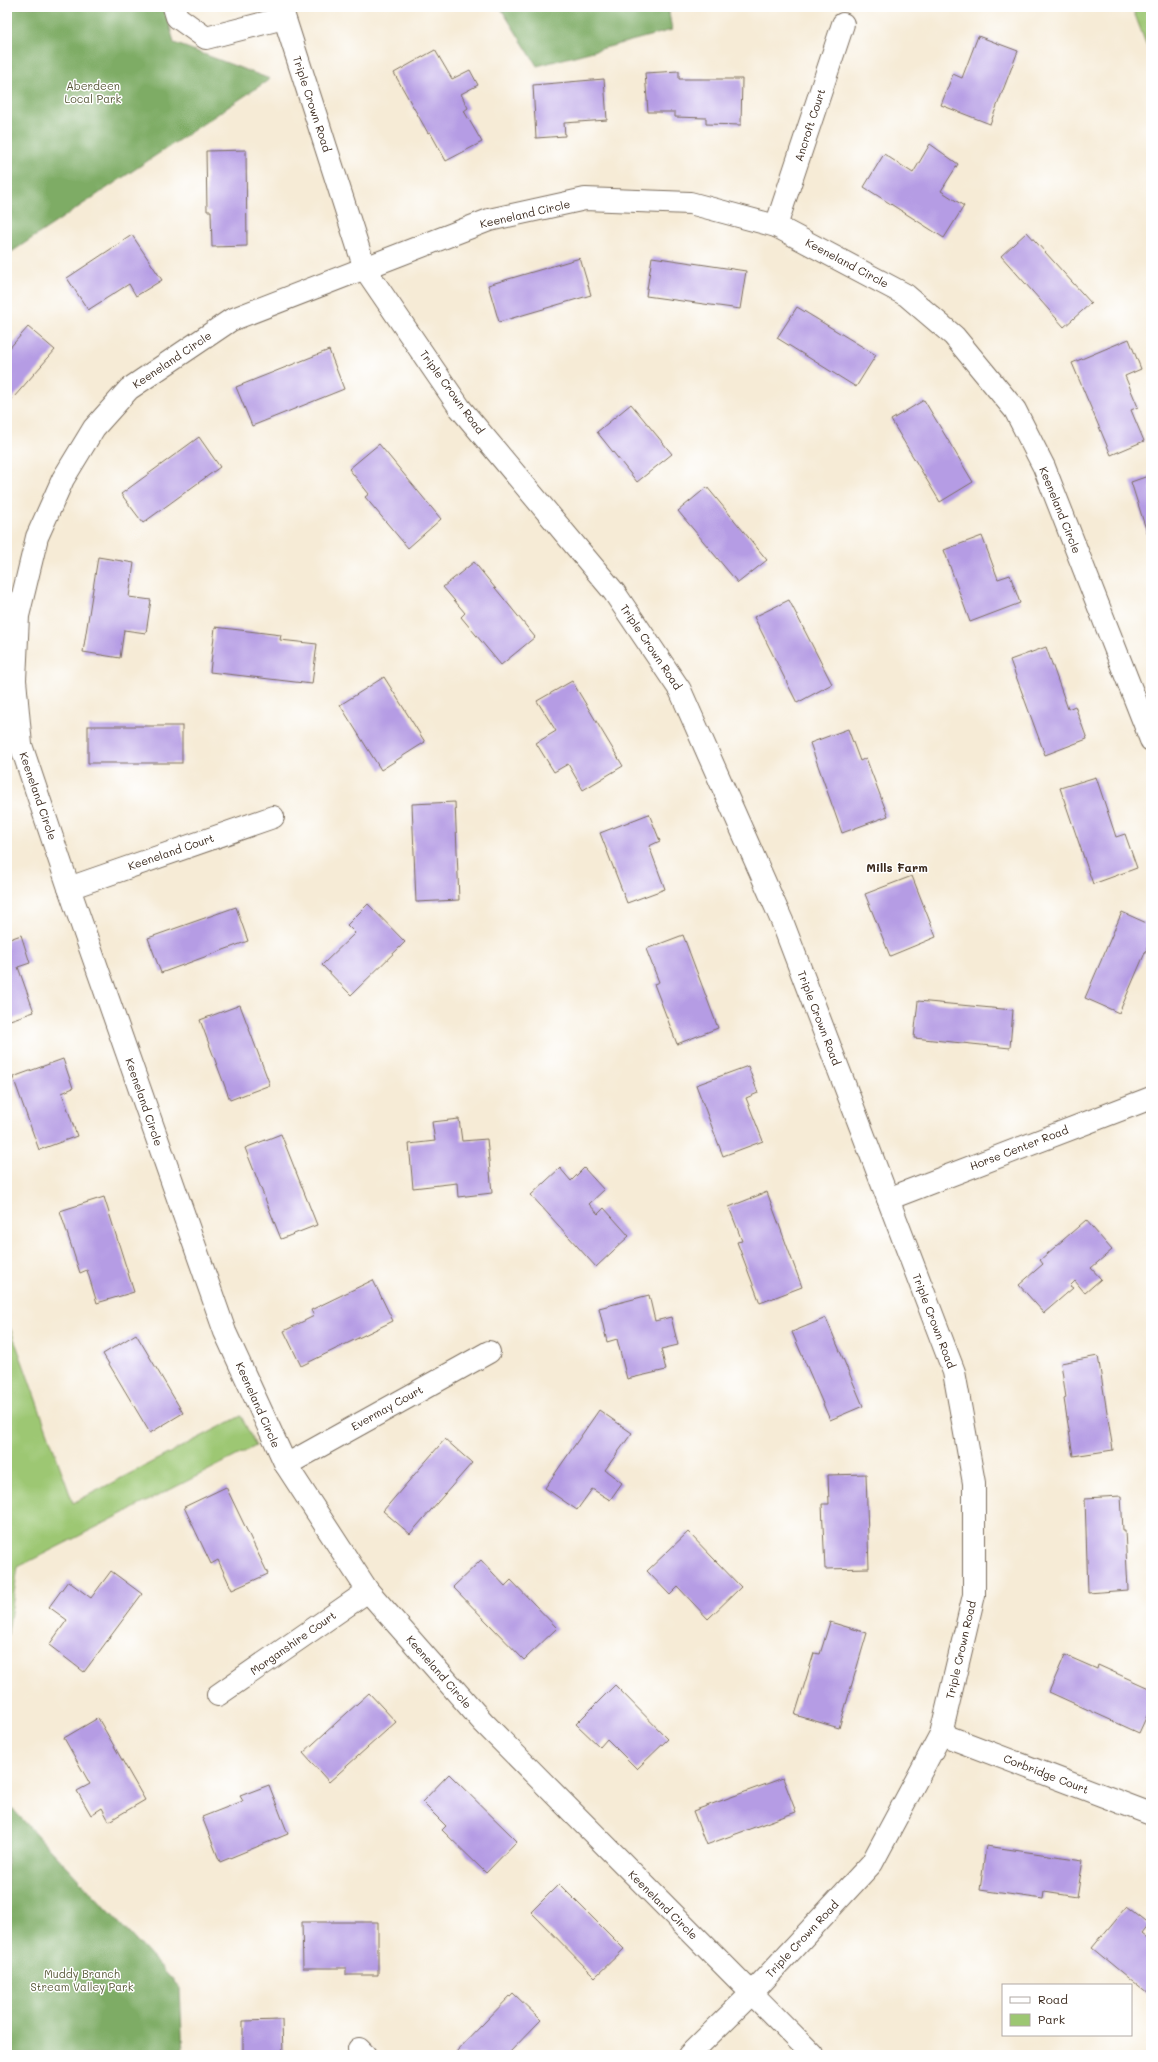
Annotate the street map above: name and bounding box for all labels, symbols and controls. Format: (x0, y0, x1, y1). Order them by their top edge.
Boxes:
street label: Triple Crown Road (290, 54, 335, 154)
park label: Aberdeen Local Park (65, 78, 122, 106)
street label: Ancroft Court (791, 86, 828, 163)
street label: Keeneland Circle (478, 196, 572, 231)
street label: Keeneland Circle (803, 234, 892, 291)
street label: Keeneland Circle (129, 327, 214, 392)
street label: Triple Crown Road (417, 347, 488, 437)
street label: Keeneland Circle (1036, 464, 1085, 556)
street label: Triple Crown Road (617, 601, 686, 693)
street label: Keeneland Circle (16, 750, 61, 842)
street label: Keeneland Court (126, 830, 216, 873)
district label: Mills Farm (866, 859, 928, 875)
street label: Triple Crown Road (794, 968, 844, 1067)
street label: Keeneland Circle (122, 1056, 167, 1148)
street label: Horse Center Road (967, 1122, 1070, 1173)
street label: Triple Crown Road (909, 1271, 959, 1370)
street label: Keeneland Circle (233, 1360, 284, 1450)
street label: Evermay Court (348, 1382, 426, 1434)
street label: Triple Crown Road (942, 1599, 979, 1700)
street label: Morganshire Court (247, 1607, 339, 1678)
street label: Keeneland Circle (403, 1632, 475, 1712)
street label: Corbridge Court (1001, 1750, 1091, 1797)
street label: Keeneland Circle (625, 1867, 701, 1943)
street label: Triple Crown Road (762, 1897, 841, 1980)
park label: Muddy Branch Stream Valley Park (31, 1966, 134, 1994)
legend (1002, 1984, 1132, 2036)
text: Road (1038, 1991, 1068, 2007)
text: Park (1038, 2011, 1065, 2027)

